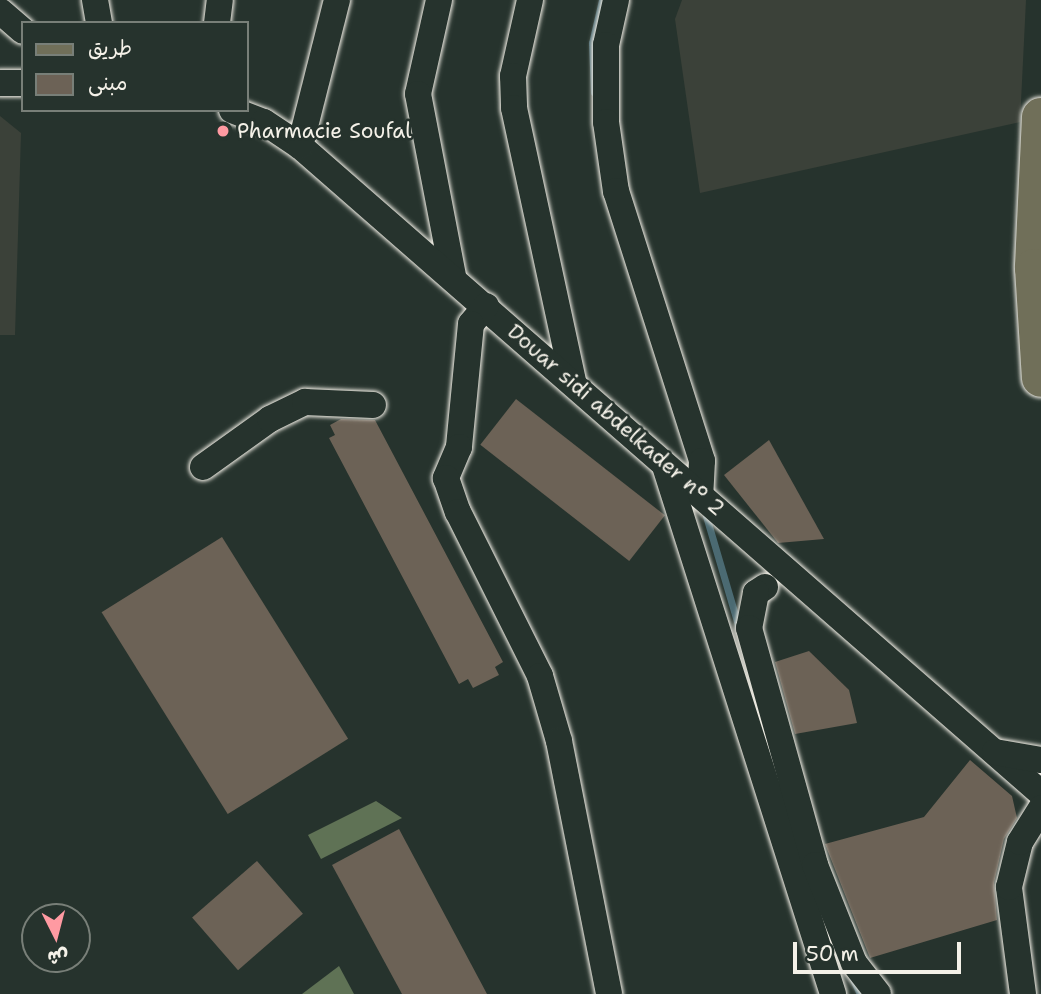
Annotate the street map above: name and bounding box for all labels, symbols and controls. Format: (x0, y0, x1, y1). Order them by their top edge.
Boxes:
legend (21, 21, 248, 112)
text: طريق (88, 34, 132, 62)
text: مبنى (88, 69, 127, 97)
place label: Pharmacie Soufal (237, 118, 412, 144)
marker: Pharmacie Soufal (215, 123, 231, 139)
street label: Douar sidi abdelkader n° 2 (502, 319, 730, 521)
north arrow (21, 903, 91, 973)
scale bar (796, 928, 964, 972)
text: 50 m (806, 940, 859, 968)
text: ش (46, 944, 70, 971)

